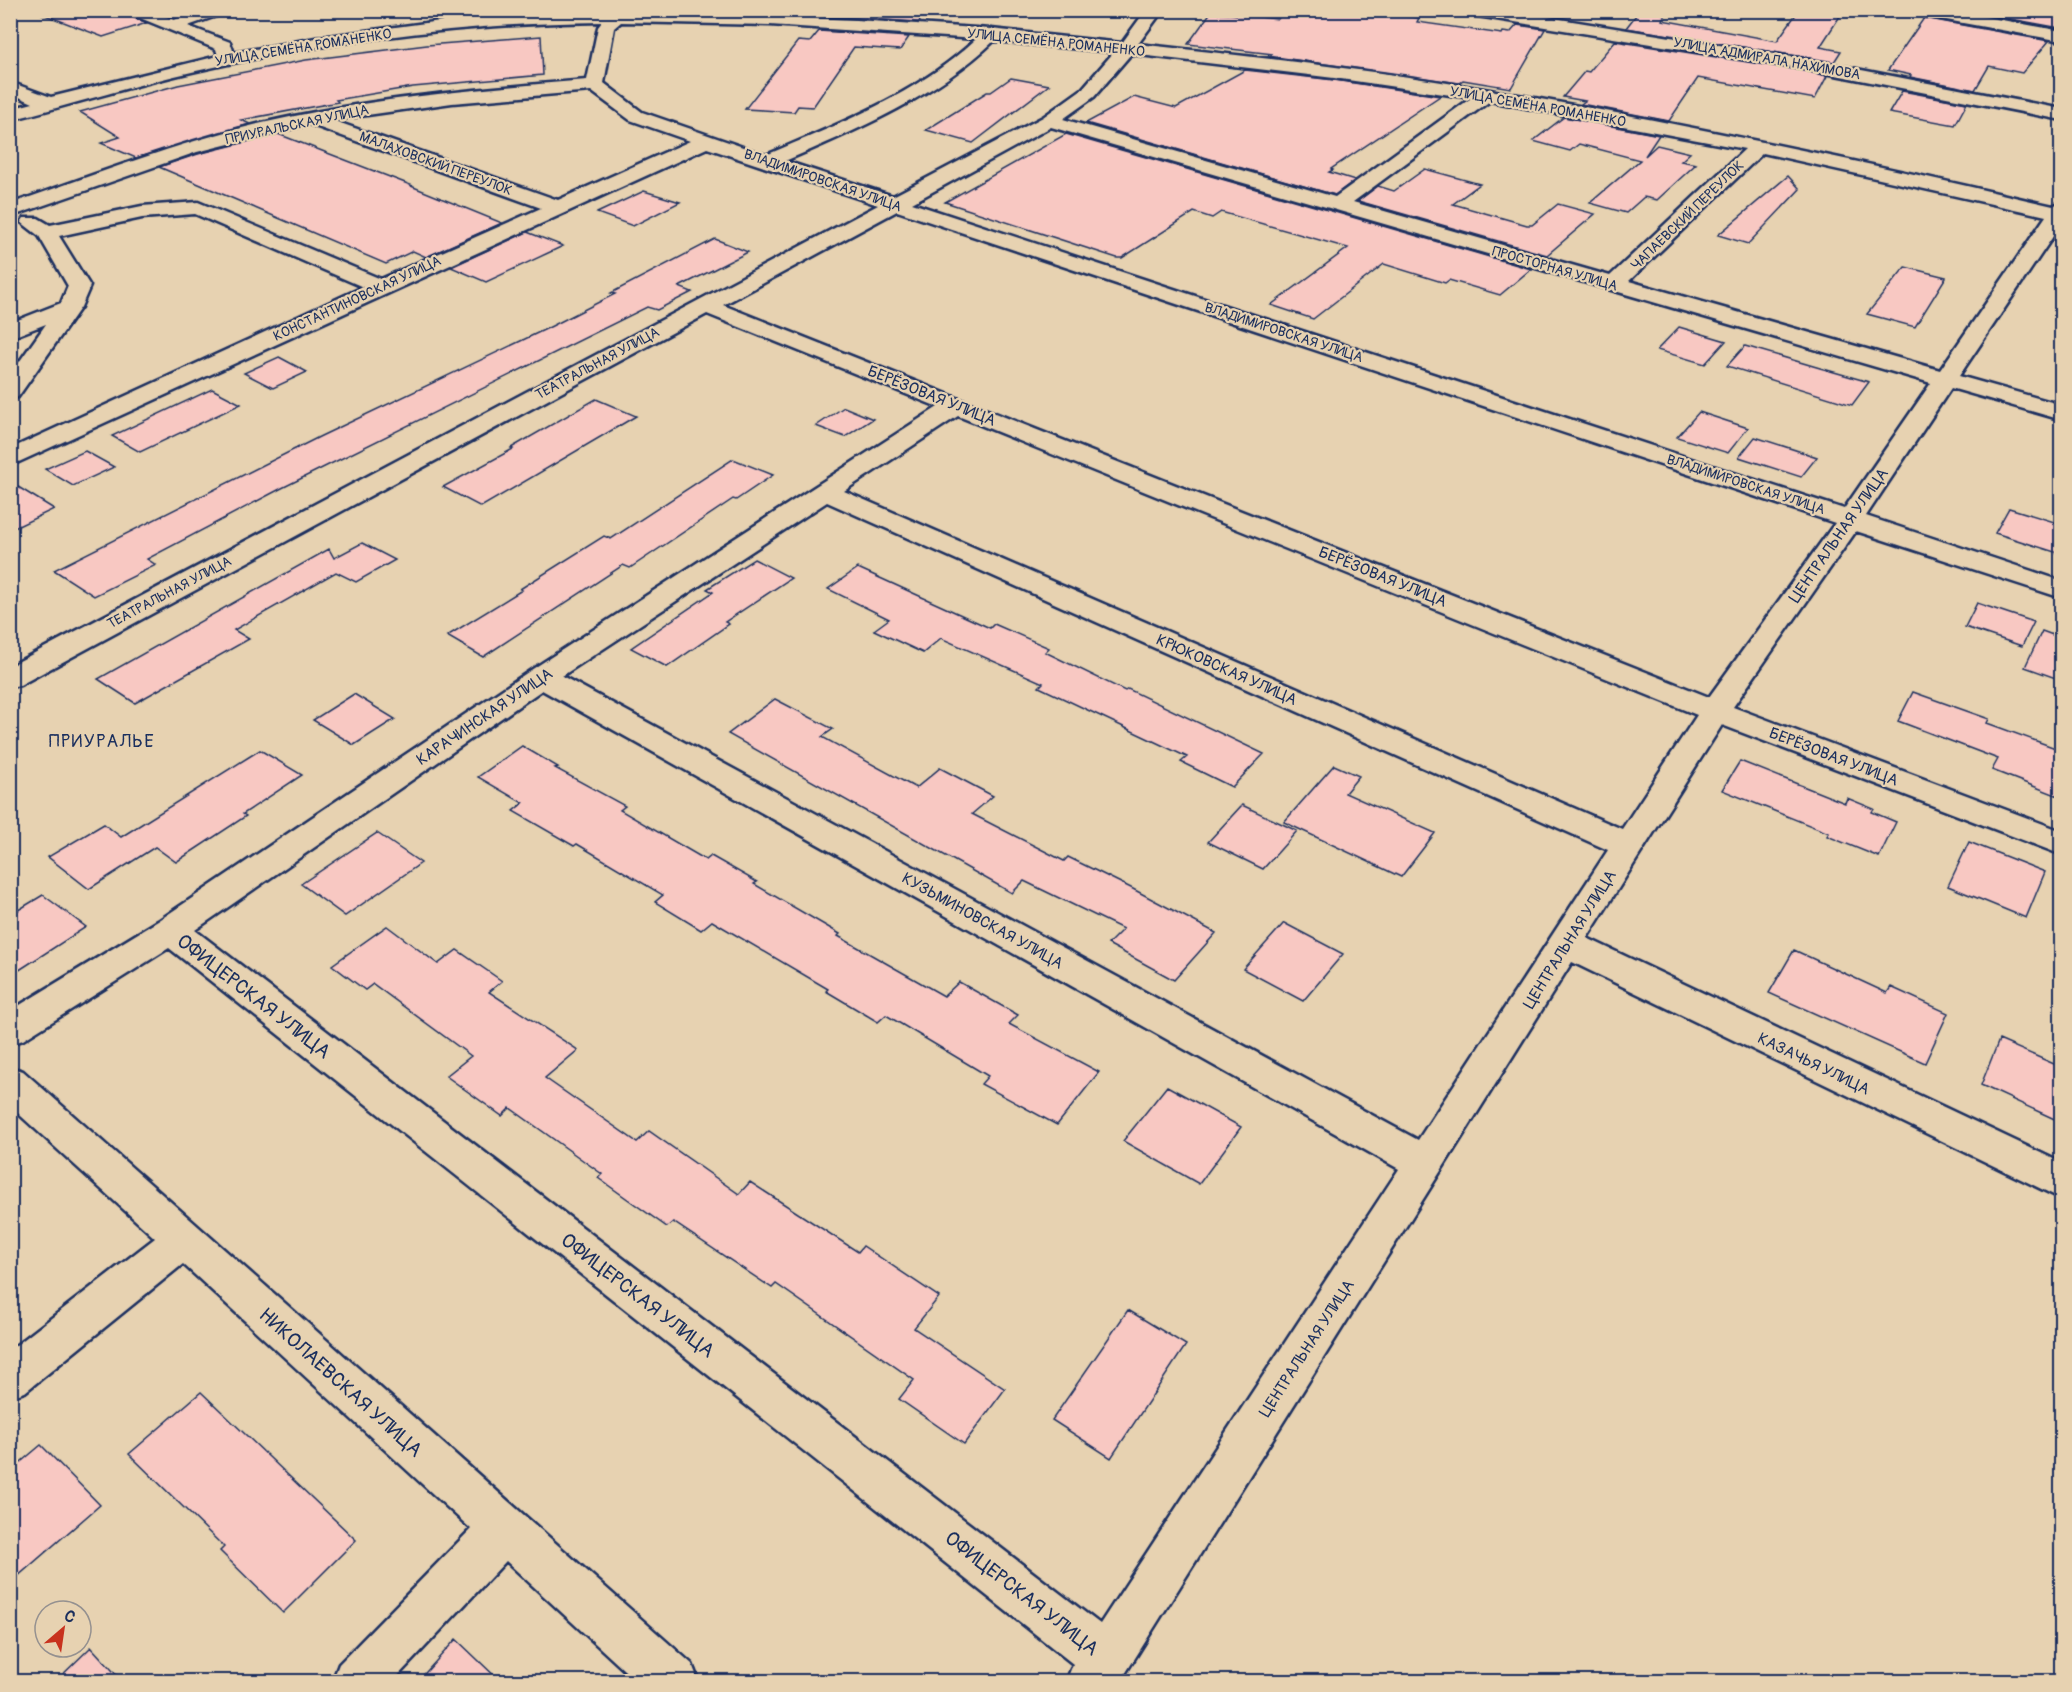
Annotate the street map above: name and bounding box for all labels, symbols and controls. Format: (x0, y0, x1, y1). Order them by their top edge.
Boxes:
street label: УЛИЦА СЕМЁНА РОМАНЕНКО (214, 25, 393, 70)
street label: УЛИЦА СЕМЁНА РОМАНЕНКО (966, 25, 1146, 60)
street label: УЛИЦА АДМИРАЛА НАХИМОВА (1672, 34, 1862, 83)
street label: УЛИЦА СЕМЁНА РОМАНЕНКО (1449, 83, 1627, 130)
street label: ПРИУРАЛЬСКАЯ УЛИЦА (224, 101, 370, 148)
street label: МАЛАХОВСКИЙ ПЕРЕУЛОК (357, 128, 514, 199)
street label: ВЛАДИМИРОВСКАЯ УЛИЦА (742, 145, 904, 215)
street label: ЧАПАЕВСКИЙ ПЕРЕУЛОК (1627, 157, 1747, 274)
street label: ПРОСТОРНАЯ УЛИЦА (1490, 242, 1620, 295)
street label: КОНСТАНТИНОВСКАЯ УЛИЦА (271, 252, 444, 345)
street label: ВЛАДИМИРОВСКАЯ УЛИЦА (1202, 299, 1365, 366)
street label: ТЕАТРАЛЬНАЯ УЛИЦА (532, 324, 662, 403)
street label: БЕРЁЗОВАЯ УЛИЦА (865, 361, 999, 431)
street label: ВЛАДИМИРОВСКАЯ УЛИЦА (1664, 451, 1827, 518)
street label: ЦЕНТРАЛЬНАЯ УЛИЦА (1785, 464, 1893, 607)
street label: БЕРЁЗОВАЯ УЛИЦА (1316, 542, 1450, 612)
street label: ТЕАТРАЛЬНАЯ УЛИЦА (104, 553, 234, 632)
street label: КРЮКОВСКАЯ УЛИЦА (1153, 630, 1300, 710)
street label: КАРАЧИНСКАЯ УЛИЦА (413, 664, 556, 770)
street label: БЕРЁЗОВАЯ УЛИЦА (1766, 723, 1901, 791)
district label: ПРИУРАЛЬЕ (49, 730, 155, 753)
street label: ЦЕНТРАЛЬНАЯ УЛИЦА (1519, 866, 1621, 1013)
street label: КУЗЬМИНОВСКАЯ УЛИЦА (898, 868, 1067, 974)
street label: ОФИЦЕРСКАЯ УЛИЦА (172, 928, 336, 1064)
street label: КАЗАЧЬЯ УЛИЦА (1754, 1028, 1873, 1100)
street label: ОФИЦЕРСКАЯ УЛИЦА (556, 1227, 720, 1363)
street label: ЦЕНТРАЛЬНАЯ УЛИЦА (1255, 1276, 1359, 1421)
street label: НИКОЛАЕВСКАЯ УЛИЦА (254, 1302, 428, 1462)
street label: ОФИЦЕРСКАЯ УЛИЦА (940, 1525, 1104, 1661)
north arrow (33, 1599, 93, 1659)
text: С (61, 1606, 79, 1628)

